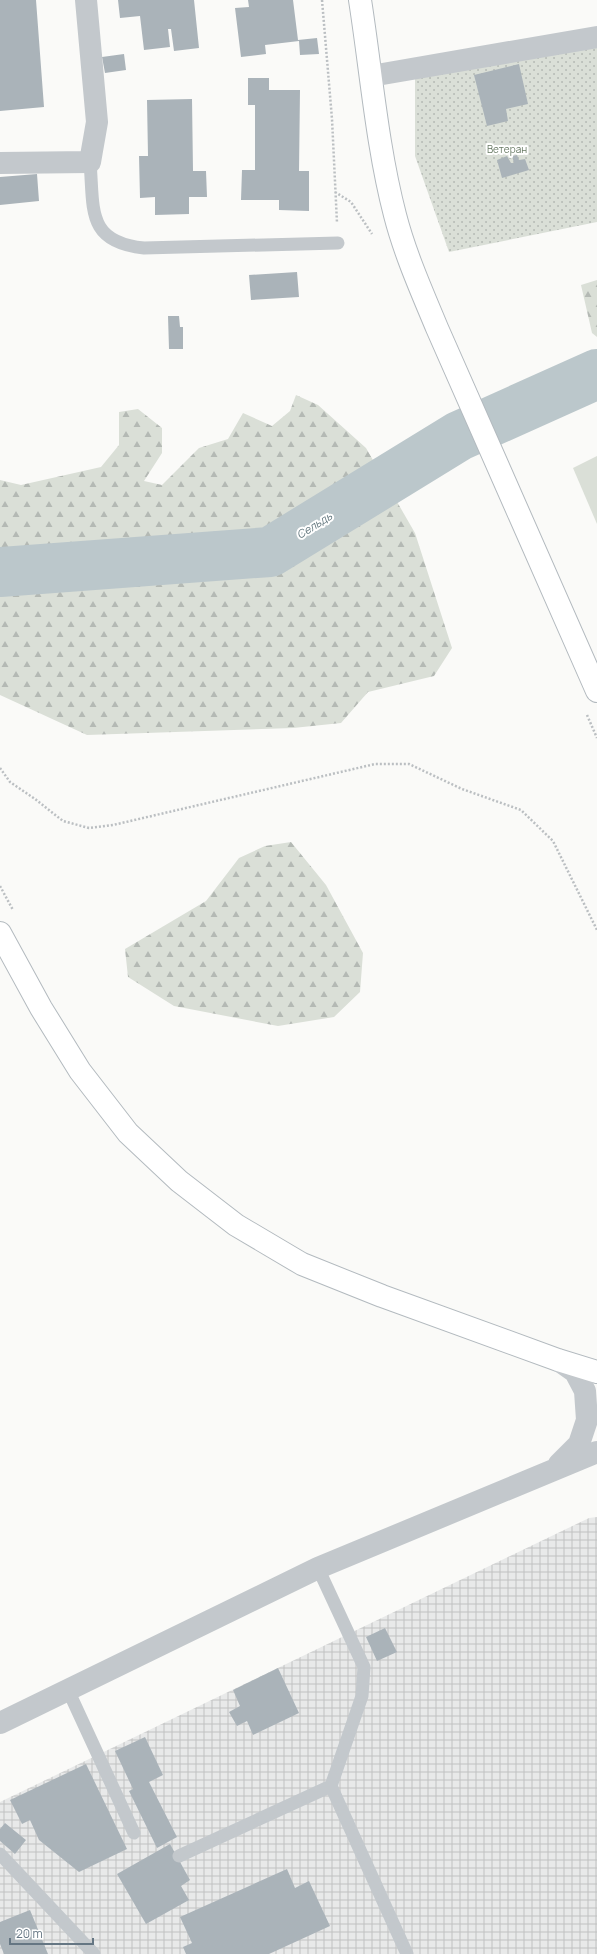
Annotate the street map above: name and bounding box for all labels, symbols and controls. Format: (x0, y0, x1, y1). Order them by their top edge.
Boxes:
park label: Ветеран (487, 142, 527, 156)
water label: Сельдь (293, 508, 335, 542)
scale bar (10, 1920, 93, 1946)
text: 20 m (16, 1925, 43, 1942)

